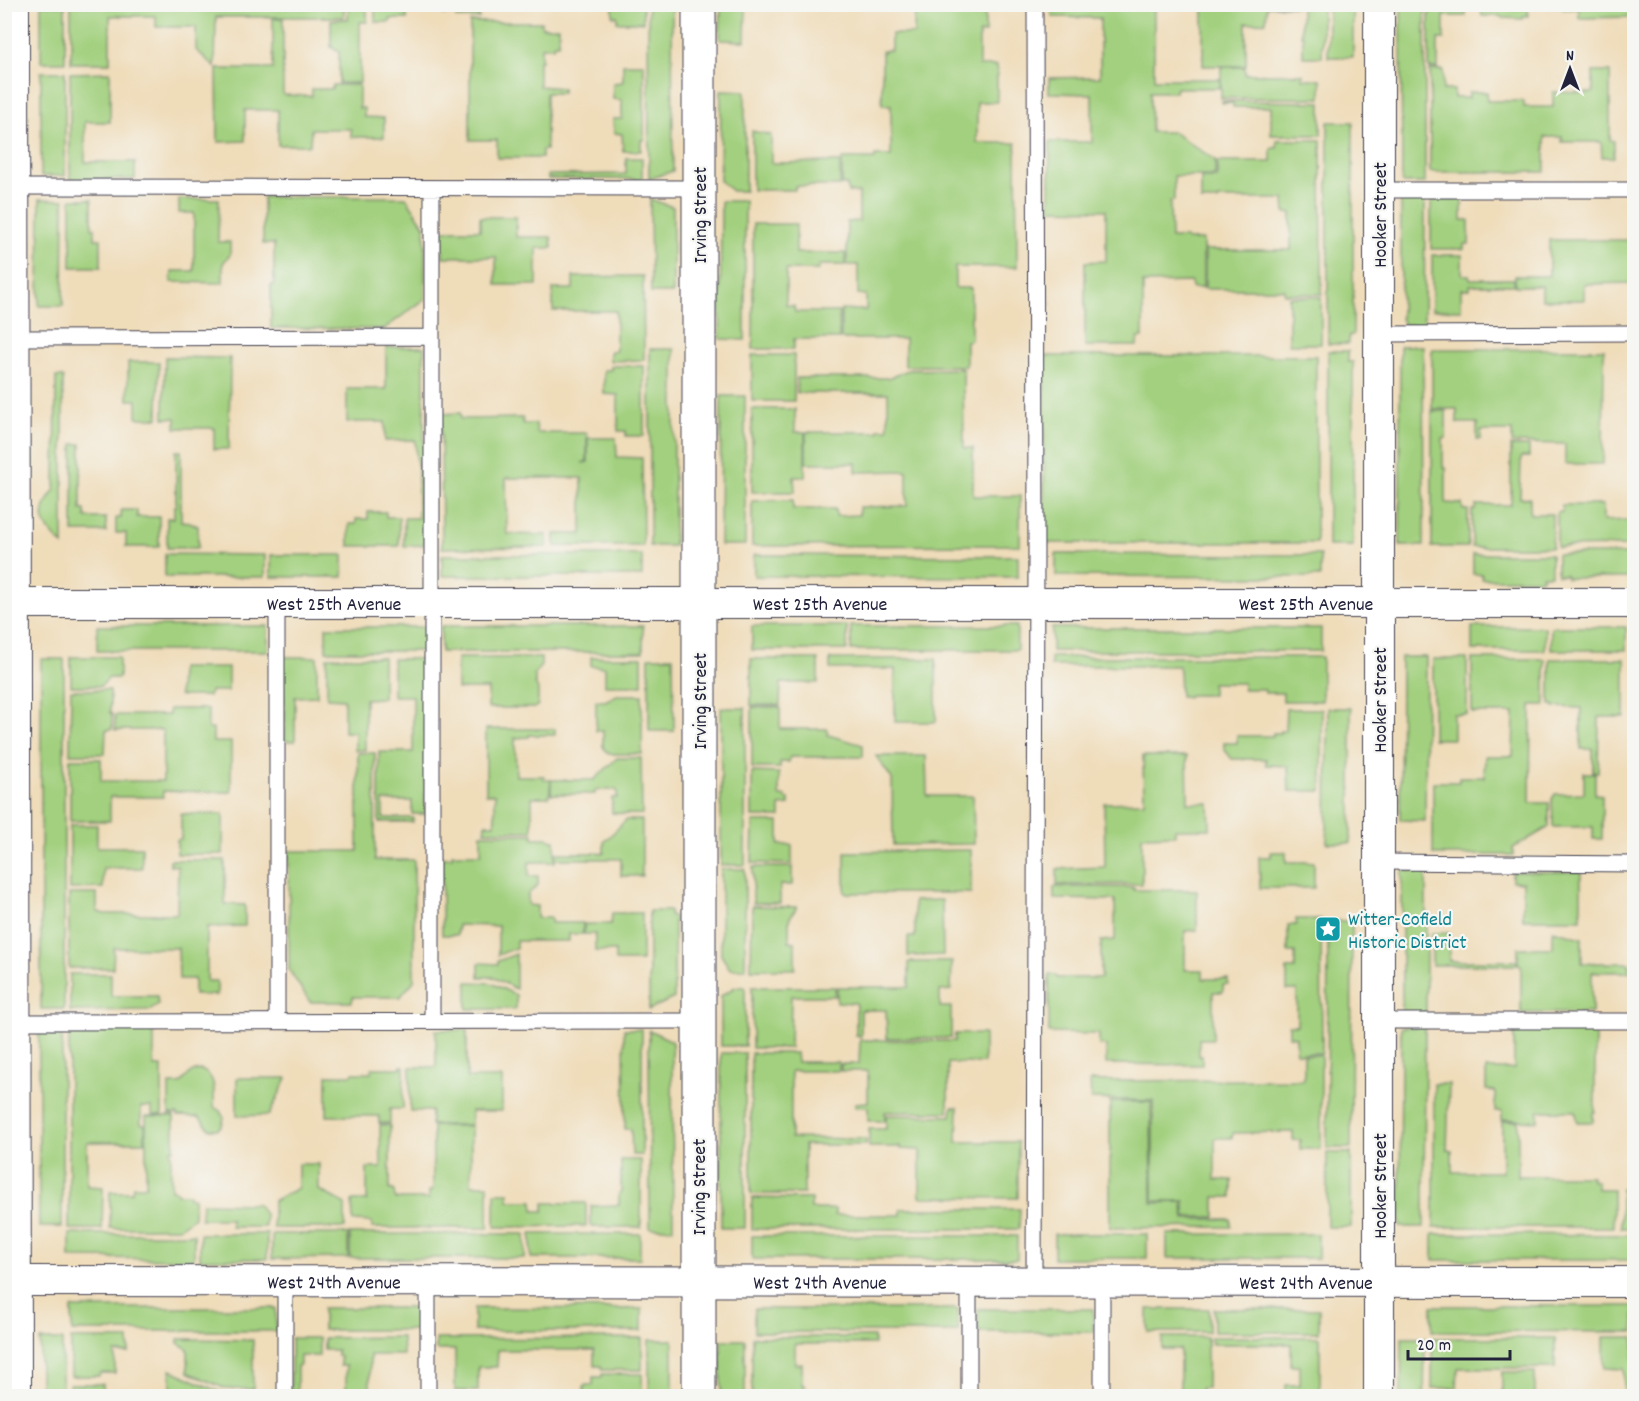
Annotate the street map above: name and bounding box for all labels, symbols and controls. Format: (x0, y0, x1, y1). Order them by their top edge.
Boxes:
north arrow (1540, 39, 1600, 99)
text: N (1566, 45, 1574, 68)
street label: Hooker Street (1368, 162, 1396, 268)
street label: Irving Street (688, 167, 716, 263)
street label: West 25th Avenue (267, 592, 402, 620)
street label: West 25th Avenue (753, 592, 888, 620)
street label: West 25th Avenue (1239, 592, 1374, 620)
street label: Hooker Street (1368, 647, 1396, 753)
street label: Irving Street (688, 653, 716, 749)
place label: Witter-Cofield Historic District (1348, 907, 1467, 958)
place icon: Witter-Cofield Historic District (1313, 914, 1343, 944)
street label: Hooker Street (1368, 1133, 1396, 1239)
street label: Irving Street (687, 1139, 715, 1235)
street label: West 24th Avenue (267, 1270, 401, 1298)
street label: West 24th Avenue (753, 1270, 887, 1299)
street label: West 24th Avenue (1239, 1271, 1373, 1299)
scale bar (1408, 1323, 1510, 1361)
text: 20 m (1417, 1334, 1451, 1359)

